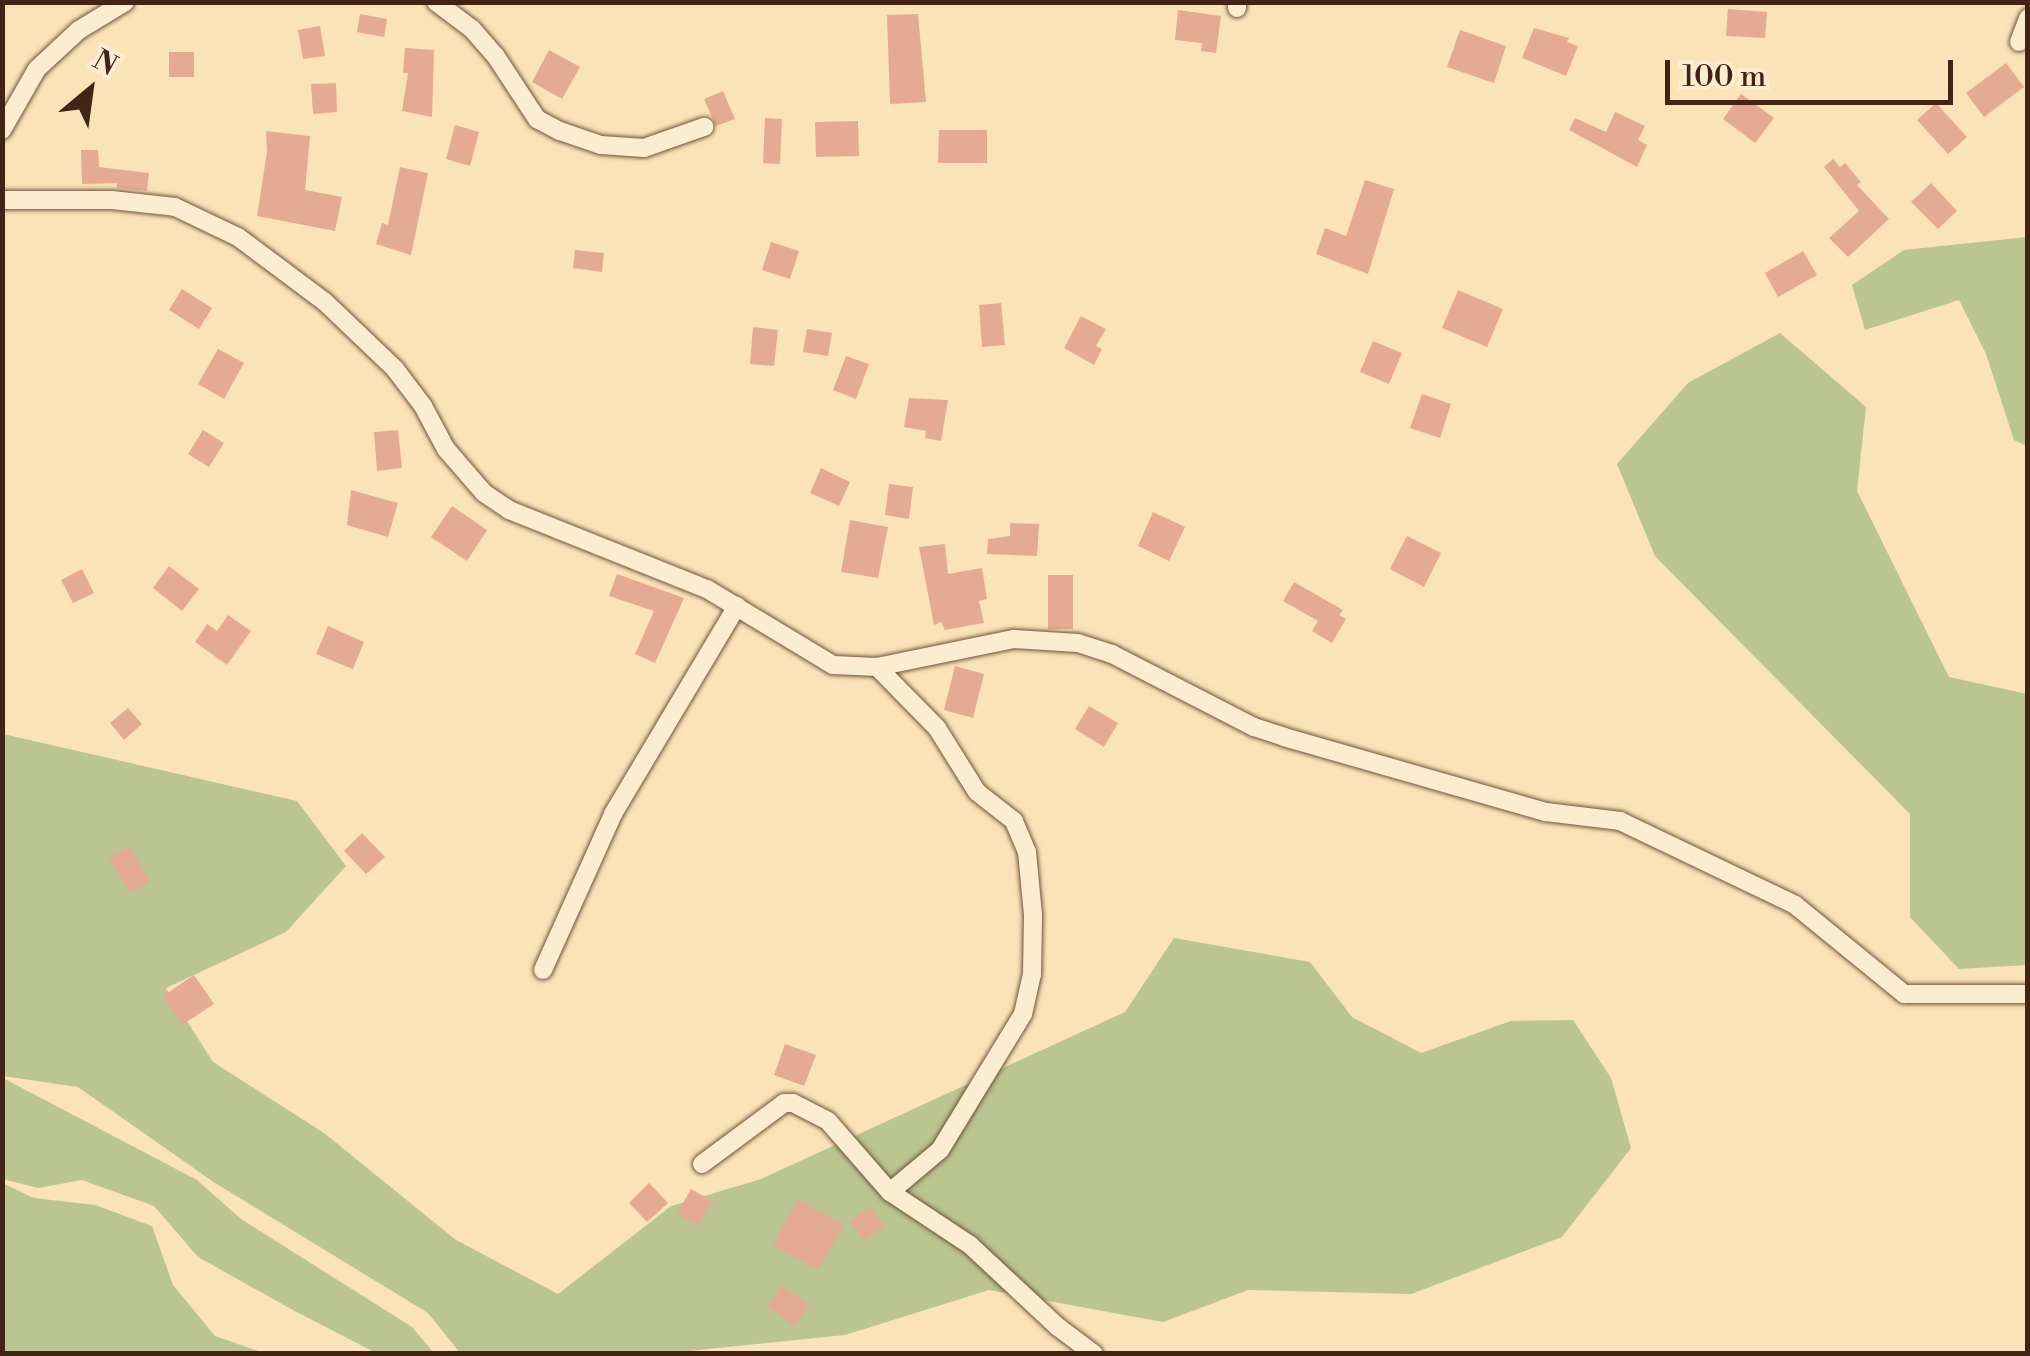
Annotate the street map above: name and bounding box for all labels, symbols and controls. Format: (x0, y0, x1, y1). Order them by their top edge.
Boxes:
north arrow (40, 40, 140, 140)
scale bar (1670, 40, 1958, 102)
text: N (87, 43, 123, 84)
text: 100 m (1682, 58, 1766, 96)

